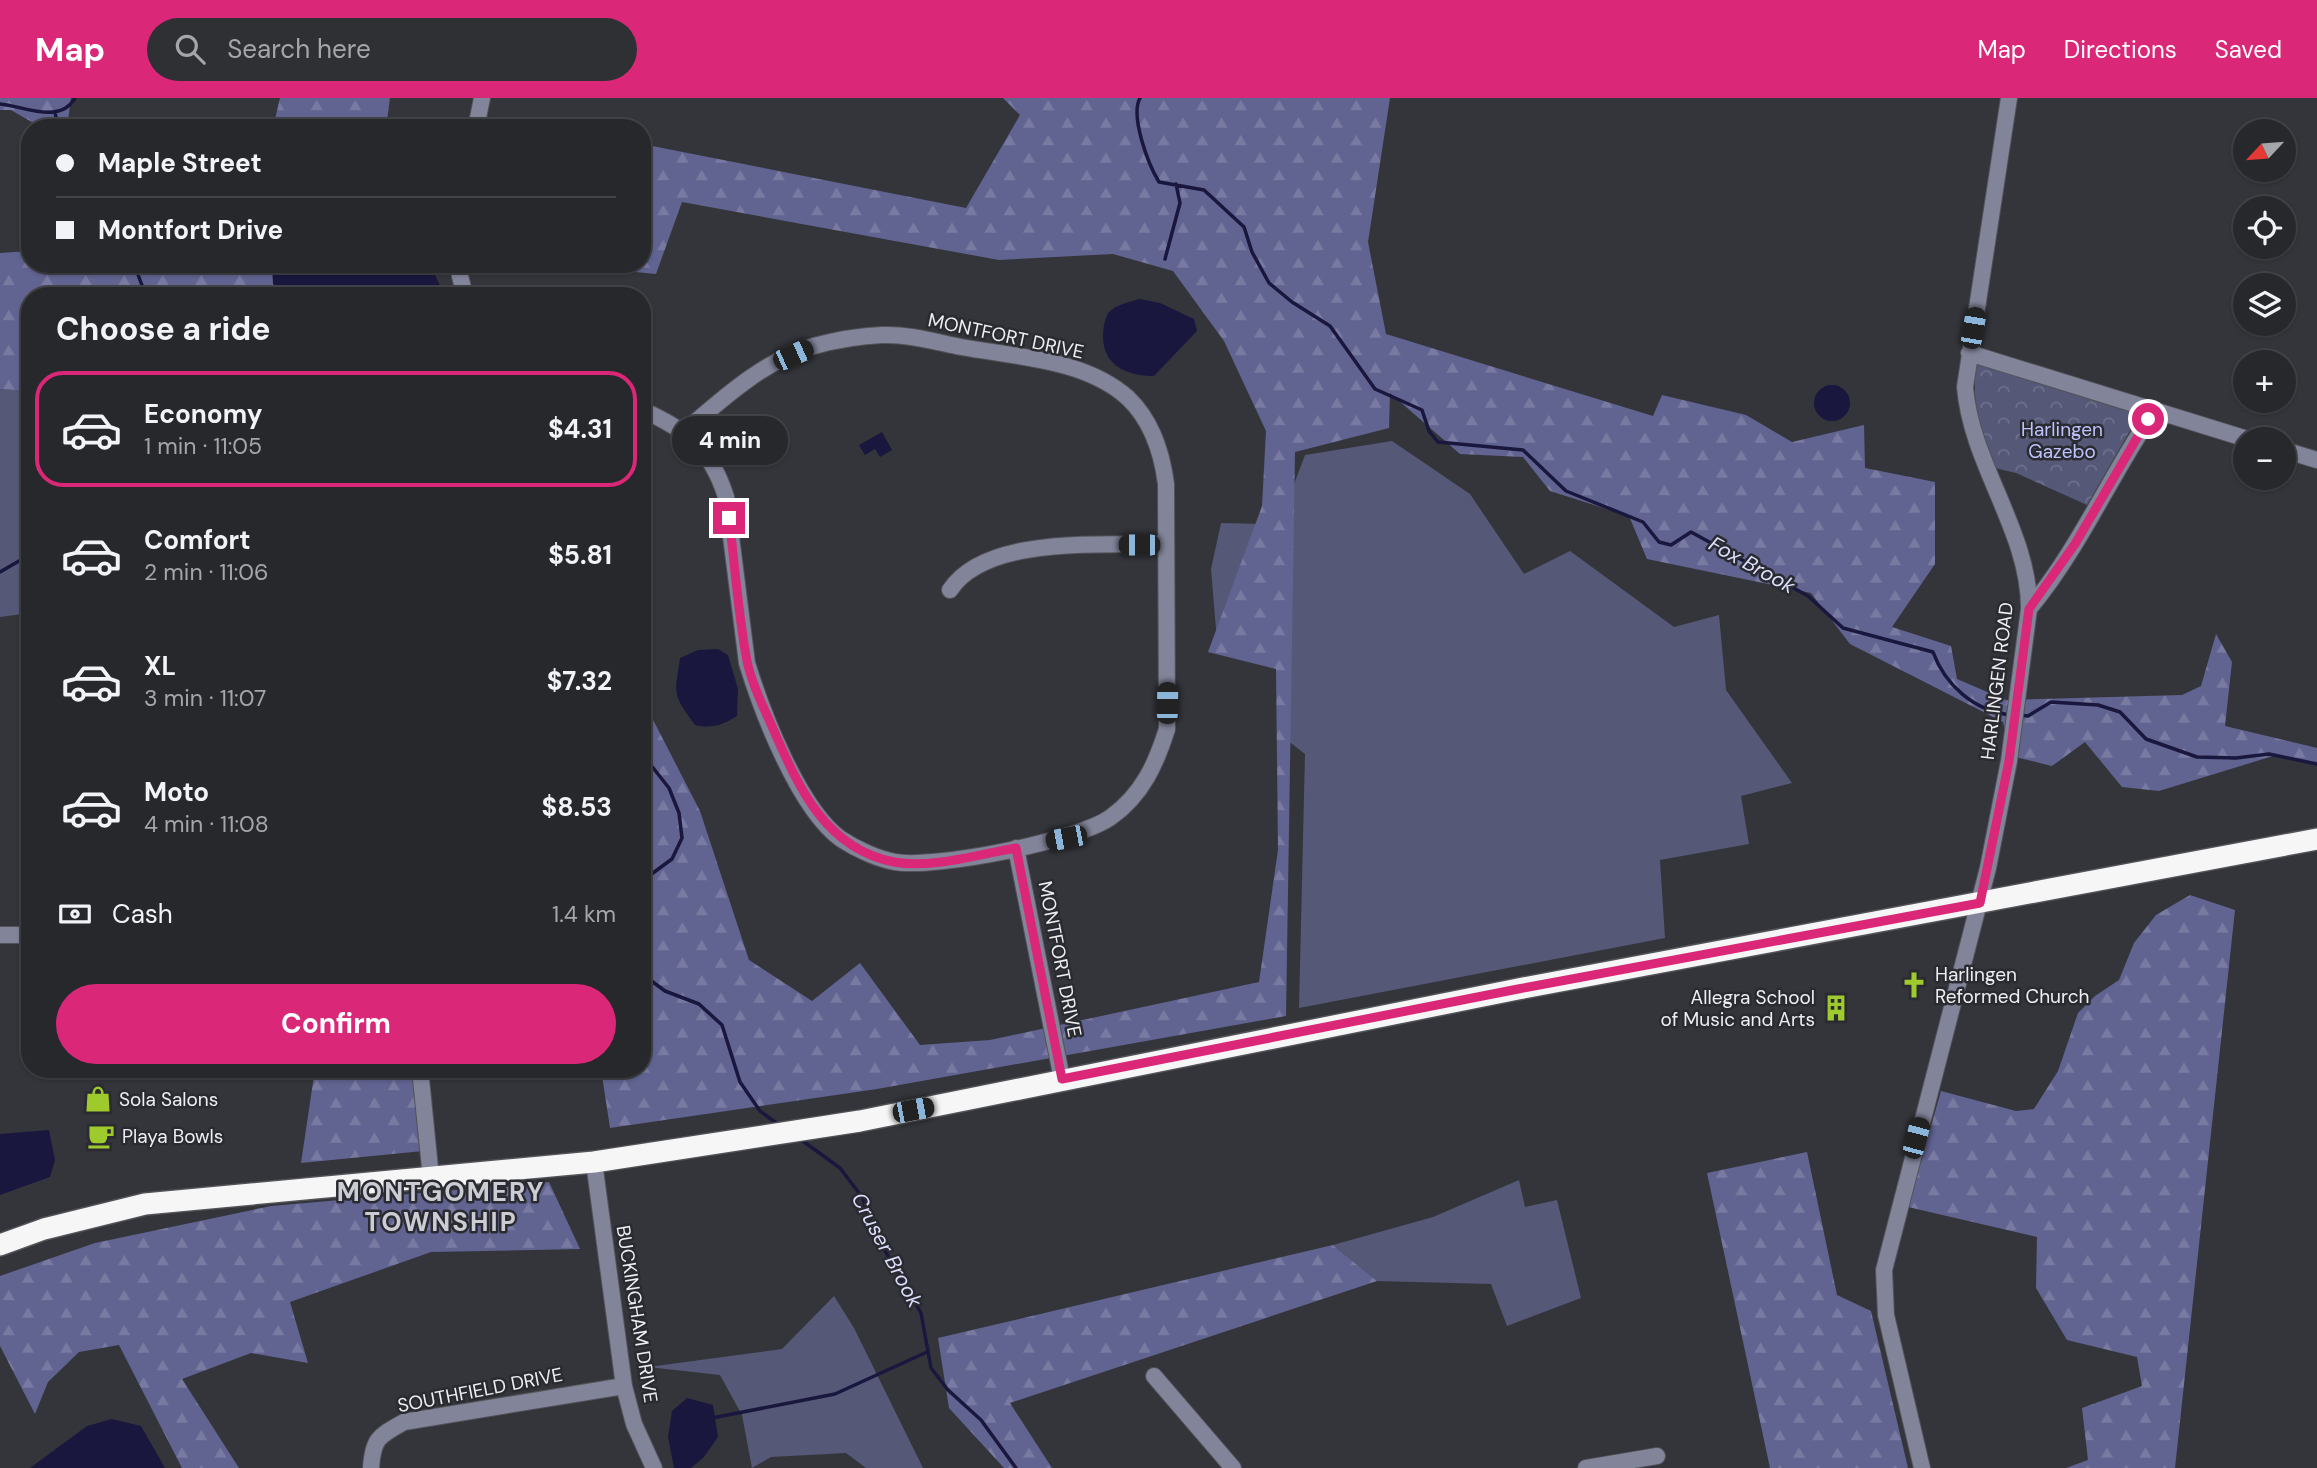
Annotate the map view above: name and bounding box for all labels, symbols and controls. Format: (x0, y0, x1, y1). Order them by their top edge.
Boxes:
search box (147, 18, 637, 81)
text: Map (35, 28, 105, 71)
icon: search (171, 30, 209, 68)
text: Search here (227, 32, 371, 66)
text: Map (1978, 34, 2026, 65)
text: Directions (2064, 34, 2177, 65)
text: Saved (2215, 34, 2282, 65)
north arrow (2233, 119, 2296, 182)
map controls (2233, 119, 2296, 490)
text: Maple Street (98, 146, 262, 180)
button: locate (2233, 196, 2296, 259)
text: Montfort Drive (98, 213, 283, 247)
button: layers (2233, 273, 2296, 336)
car (1960, 305, 1987, 351)
street label: MONTFORT DRIVE (926, 307, 1086, 365)
text: Choose a ride (56, 308, 271, 350)
car (770, 337, 817, 373)
button: + (2233, 350, 2296, 413)
text: Economy (144, 397, 262, 431)
icon: car (60, 398, 123, 461)
route start (2132, 403, 2164, 435)
text: $4.31 (548, 412, 612, 446)
callout: 4 min (671, 416, 787, 466)
park label: Harlingen Gazebo (2021, 417, 2103, 464)
text: 4 min (699, 425, 761, 455)
button: − (2233, 427, 2296, 490)
text: 1 min · 11:05 (144, 431, 262, 461)
route end (713, 502, 745, 534)
text: Comfort (144, 523, 250, 557)
icon: car (60, 524, 123, 587)
water label: Fox Brook (1704, 530, 1800, 600)
car (1119, 535, 1161, 556)
text: $5.81 (548, 538, 612, 572)
text: 2 min · 11:06 (144, 557, 269, 587)
street label: HARLINGEN ROAD (1975, 601, 2019, 761)
text: XL (144, 649, 176, 683)
icon: car (60, 650, 123, 713)
text: $7.32 (547, 664, 612, 698)
car (1157, 682, 1178, 724)
text: 3 min · 11:07 (144, 683, 266, 713)
text: Moto (144, 775, 209, 809)
icon: car (60, 776, 123, 839)
text: $8.53 (541, 790, 612, 824)
text: 4 min · 11:08 (144, 809, 269, 839)
car (1044, 824, 1089, 852)
street label: MONTFORT DRIVE (1033, 879, 1087, 1039)
icon: cash (56, 895, 94, 933)
text: Cash (112, 897, 173, 931)
text: 1.4 km (552, 899, 616, 929)
place label: Harlingen Reformed Church (1935, 962, 2089, 1009)
church icon: Harlingen Reformed Church (1899, 970, 1929, 1000)
button: Confirm (56, 984, 616, 1064)
place label: Allegra School of Music and Arts (1660, 985, 1815, 1032)
building icon: Allegra School of Music and Arts (1821, 993, 1851, 1023)
shop icon: Sola Salons (83, 1084, 113, 1114)
place label: Sola Salons (119, 1087, 218, 1112)
car (891, 1096, 936, 1124)
car (1901, 1115, 1932, 1161)
cafe icon: Playa Bowls (86, 1121, 116, 1151)
place label: Playa Bowls (122, 1124, 223, 1149)
district label: MONTGOMERY TOWNSHIP (337, 1175, 545, 1239)
water label: Cruser Brook (845, 1188, 929, 1313)
street label: BUCKINGHAM DRIVE (611, 1223, 663, 1405)
street label: SOUTHFIELD DRIVE (395, 1362, 565, 1418)

